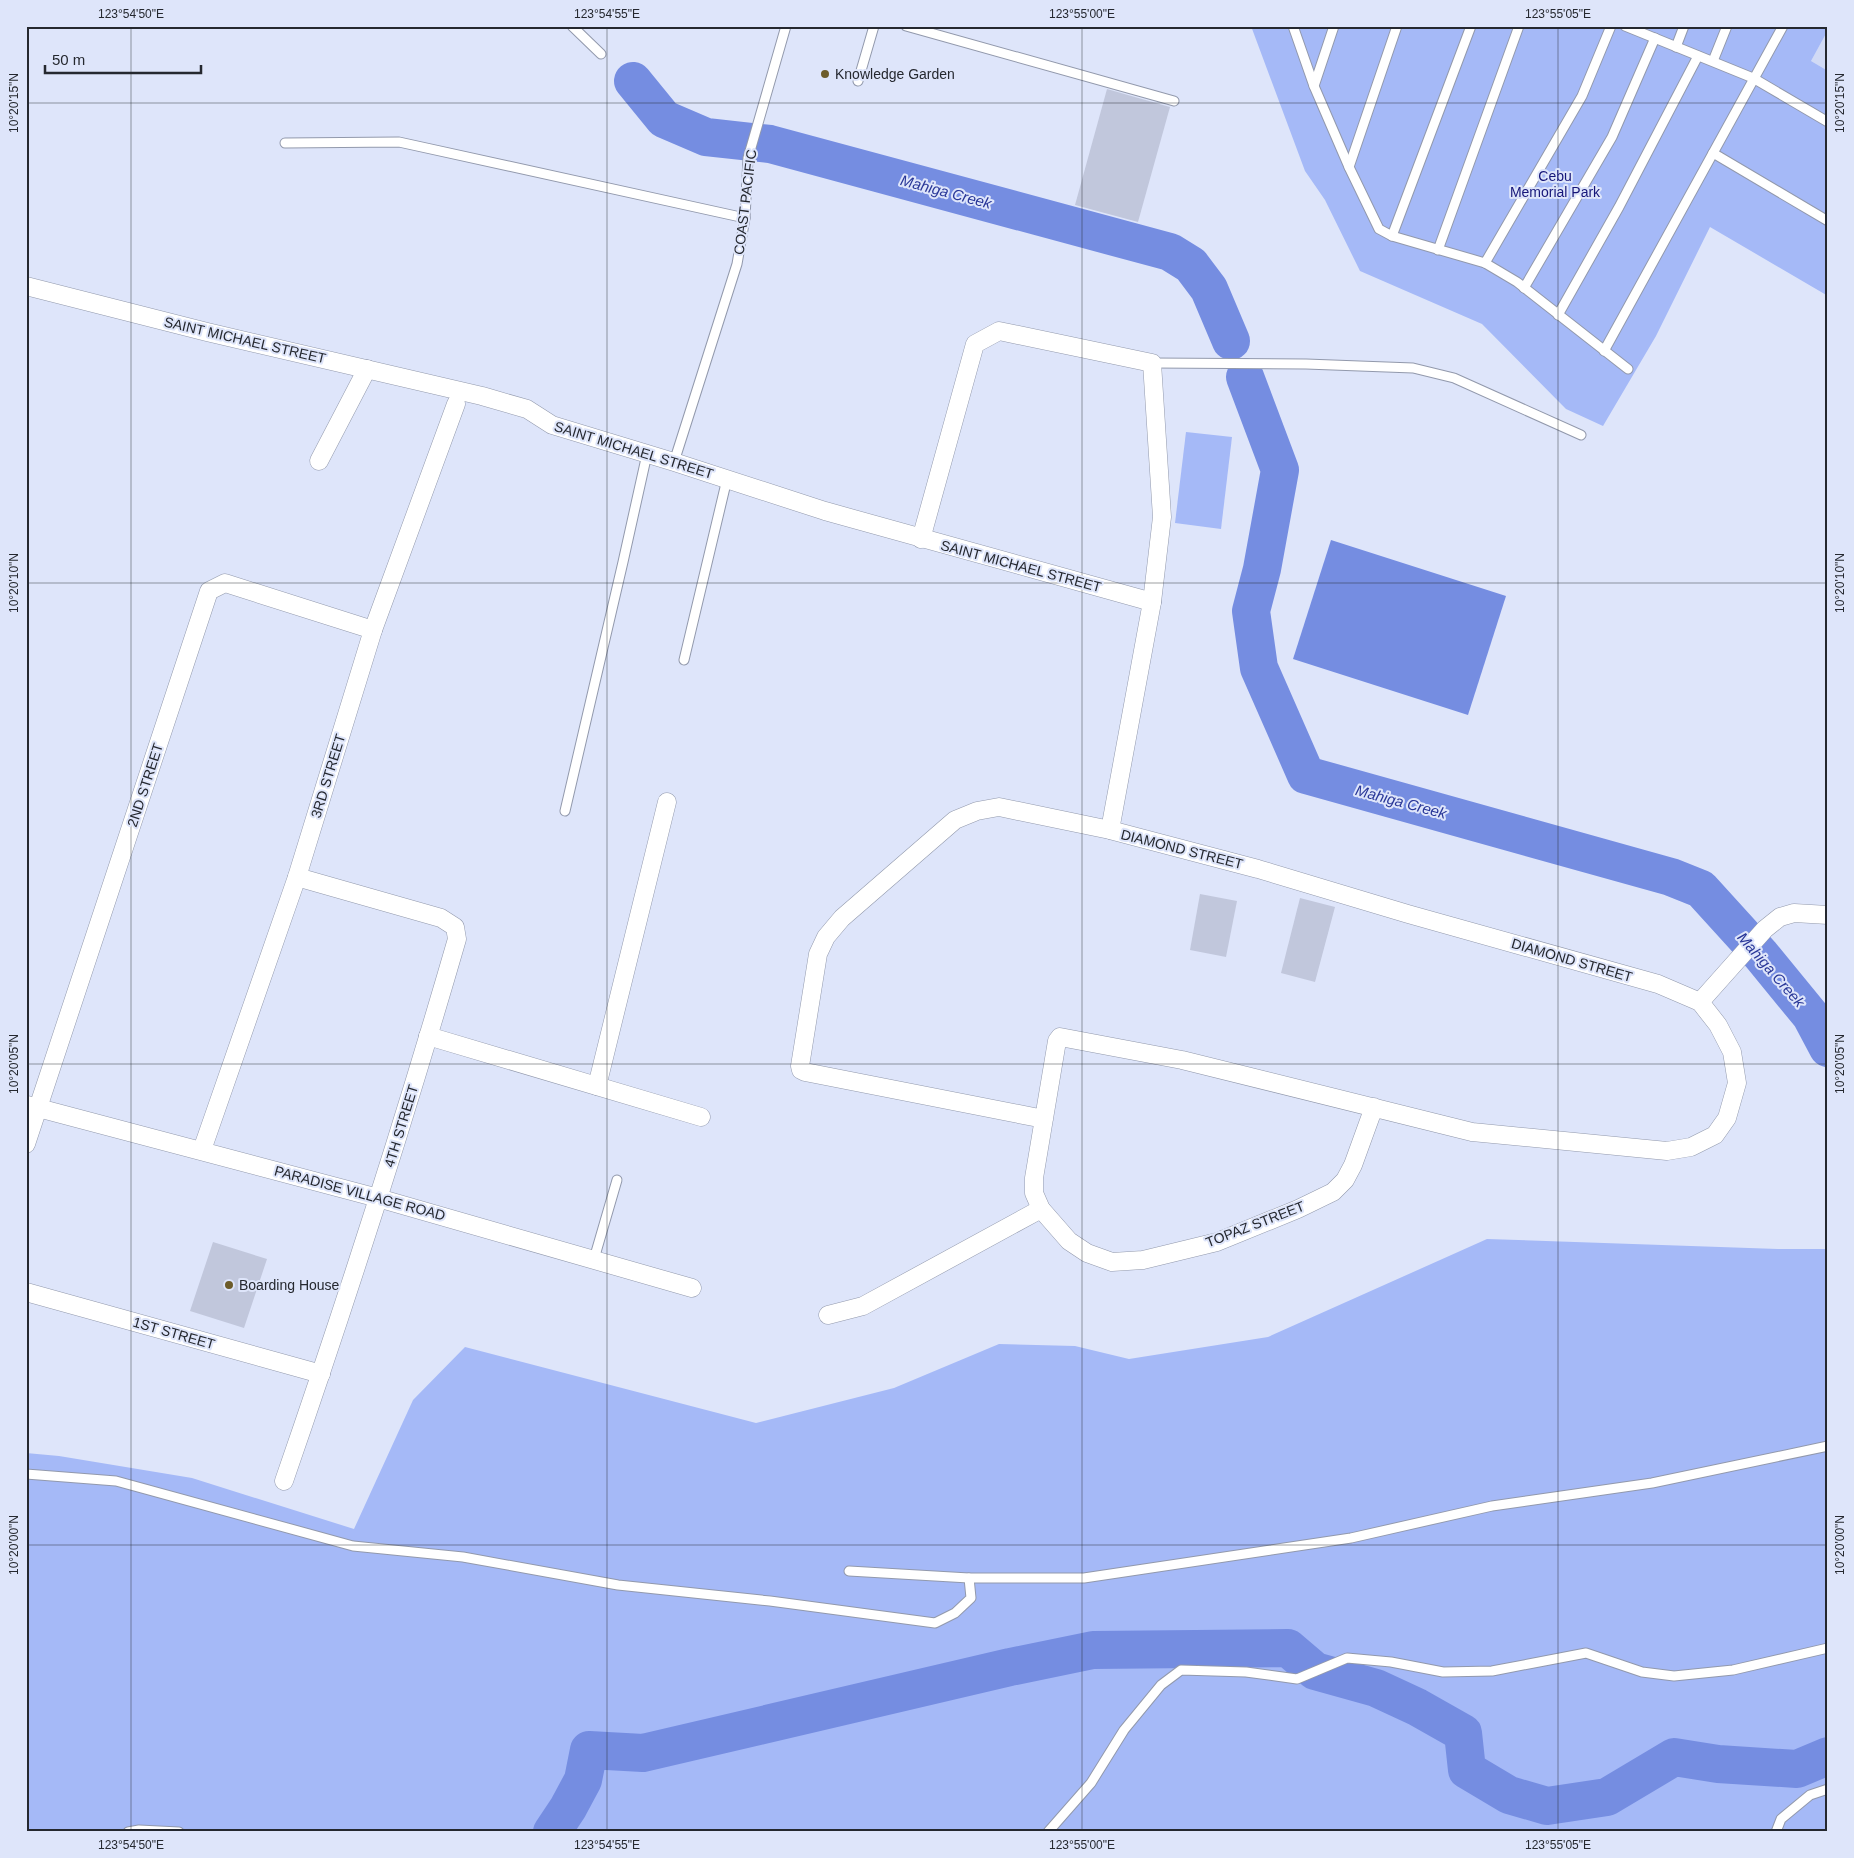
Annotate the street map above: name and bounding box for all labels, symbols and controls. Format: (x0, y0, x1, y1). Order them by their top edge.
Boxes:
text: 123°54'50"E (98, 7, 164, 21)
text: 123°54'55"E (574, 7, 640, 21)
text: 123°55'00"E (1049, 7, 1115, 21)
text: 123°55'05"E (1525, 7, 1591, 21)
scale bar (45, 42, 201, 74)
text: 50 m (52, 51, 85, 68)
place label: Knowledge Garden (835, 66, 955, 82)
marker: Knowledge Garden (819, 68, 831, 80)
text: 10°20'15"N (7, 73, 21, 133)
text: 10°20'15"N (1833, 73, 1847, 133)
street label: COAST PACIFIC (731, 148, 759, 256)
park label: Cebu Memorial Park (1510, 168, 1601, 200)
water label: Mahiga Creek (899, 171, 995, 212)
street label: SAINT MICHAEL STREET (162, 314, 328, 367)
street label: SAINT MICHAEL STREET (552, 418, 716, 482)
street label: SAINT MICHAEL STREET (939, 537, 1104, 595)
text: 10°20'10"N (7, 553, 21, 613)
text: 10°20'10"N (1833, 553, 1847, 613)
street label: 3RD STREET (308, 732, 349, 820)
street label: 2ND STREET (124, 741, 166, 829)
water label: Mahiga Creek (1354, 781, 1450, 822)
street label: DIAMOND STREET (1119, 826, 1245, 872)
water label: Mahiga Creek (1734, 929, 1809, 1012)
street label: DIAMOND STREET (1510, 935, 1635, 985)
text: 10°20'05"N (7, 1034, 21, 1094)
text: 10°20'05"N (1833, 1034, 1847, 1094)
street label: 4TH STREET (381, 1082, 421, 1169)
street label: PARADISE VILLAGE ROAD (273, 1162, 447, 1224)
street label: TOPAZ STREET (1203, 1198, 1307, 1250)
place label: Boarding House (239, 1277, 340, 1293)
marker: Boarding House (223, 1279, 235, 1291)
street label: 1ST STREET (131, 1314, 217, 1352)
text: 10°20'00"N (7, 1515, 21, 1575)
text: 10°20'00"N (1833, 1515, 1847, 1575)
text: 123°54'50"E (98, 1838, 164, 1852)
text: 123°54'55"E (574, 1838, 640, 1852)
text: 123°55'00"E (1049, 1838, 1115, 1852)
text: 123°55'05"E (1525, 1838, 1591, 1852)

